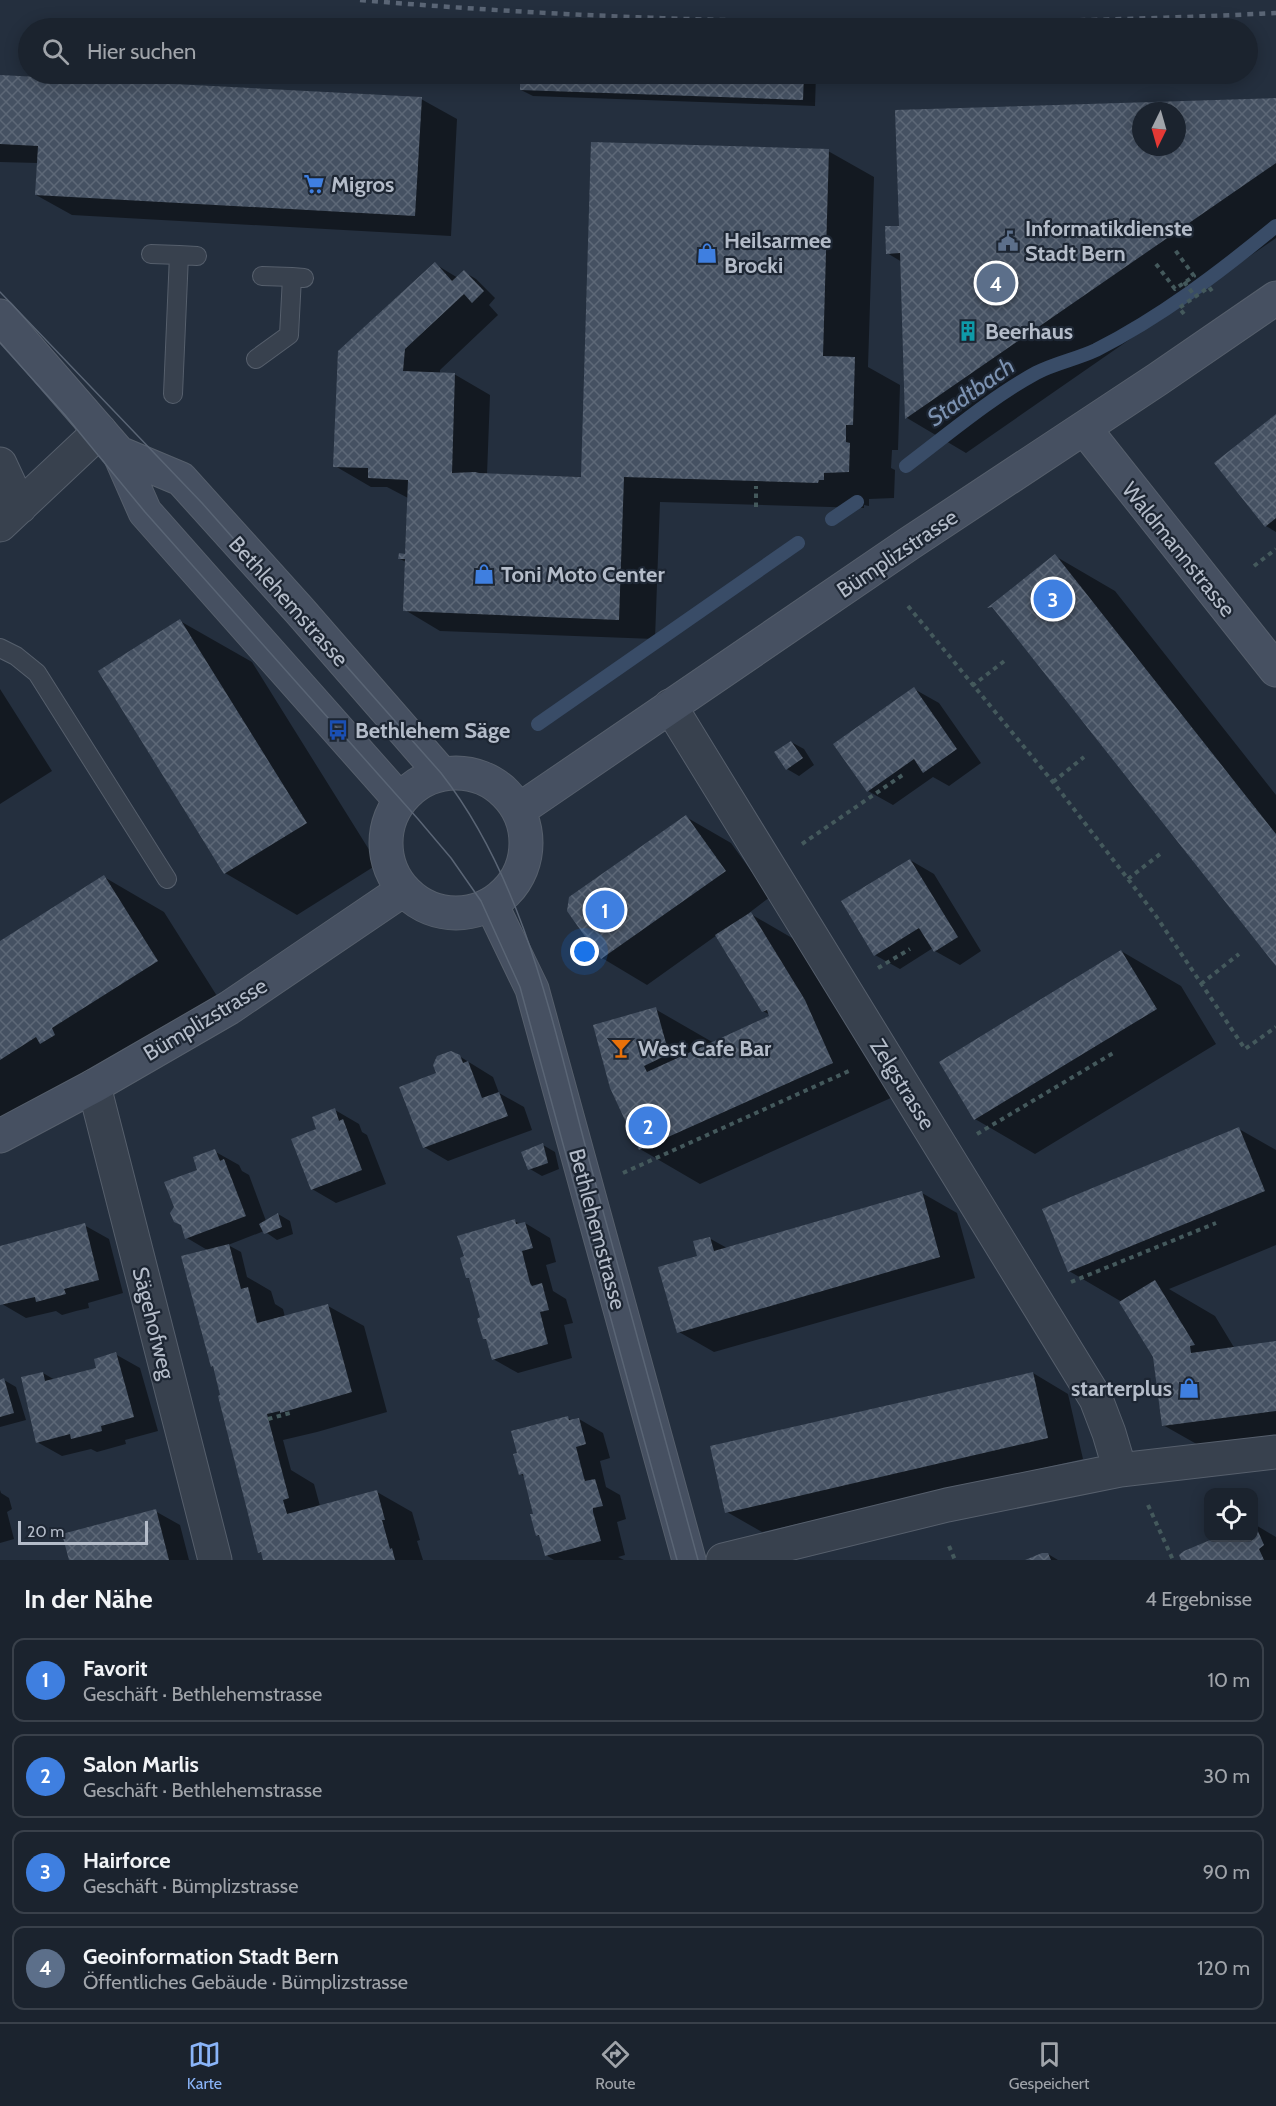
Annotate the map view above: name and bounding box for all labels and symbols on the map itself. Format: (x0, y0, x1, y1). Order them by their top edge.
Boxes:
north arrow (1132, 102, 1186, 156)
place label: Migros (331, 171, 394, 198)
supermarket icon: Migros (302, 172, 326, 196)
place label: Informatikdienste Stadt Bern (1025, 215, 1193, 267)
place label: Heilsarmee Brocki (724, 227, 831, 279)
public building icon: Informatikdienste Stadt Bern (996, 229, 1020, 253)
shop icon: Heilsarmee Brocki (695, 241, 719, 265)
pin: 4 (976, 260, 1016, 306)
place label: Beerhaus (985, 318, 1073, 345)
building icon: Beerhaus (956, 319, 980, 343)
water label: Stadtbach (921, 351, 1020, 432)
street label: Waldmannstrasse (1116, 476, 1241, 622)
street label: Bümplizstrasse (832, 503, 963, 604)
street label: Bethlehemstrasse (223, 531, 354, 672)
place label: Toni Moto Center (501, 561, 665, 588)
shop icon: Toni Moto Center (472, 562, 496, 586)
pin: 3 (1034, 576, 1072, 622)
place label: Bethlehem Säge (355, 717, 510, 744)
bus stop icon: Bethlehem Säge (326, 718, 350, 742)
pin: 1 (586, 888, 624, 932)
your location (570, 937, 599, 966)
street label: Bümplizstrasse (138, 972, 272, 1067)
street label: Zelgstrasse (864, 1034, 941, 1135)
place label: West Cafe Bar (638, 1035, 772, 1062)
bar icon: West Cafe Bar (609, 1036, 633, 1060)
pin: 2 (628, 1104, 668, 1148)
street label: Bethlehemstrasse (563, 1145, 632, 1313)
street label: Sägehofweg (127, 1264, 181, 1383)
place label: starterplus (1071, 1375, 1172, 1402)
shop icon: starterplus (1177, 1376, 1201, 1400)
scale bar (18, 1518, 148, 1546)

